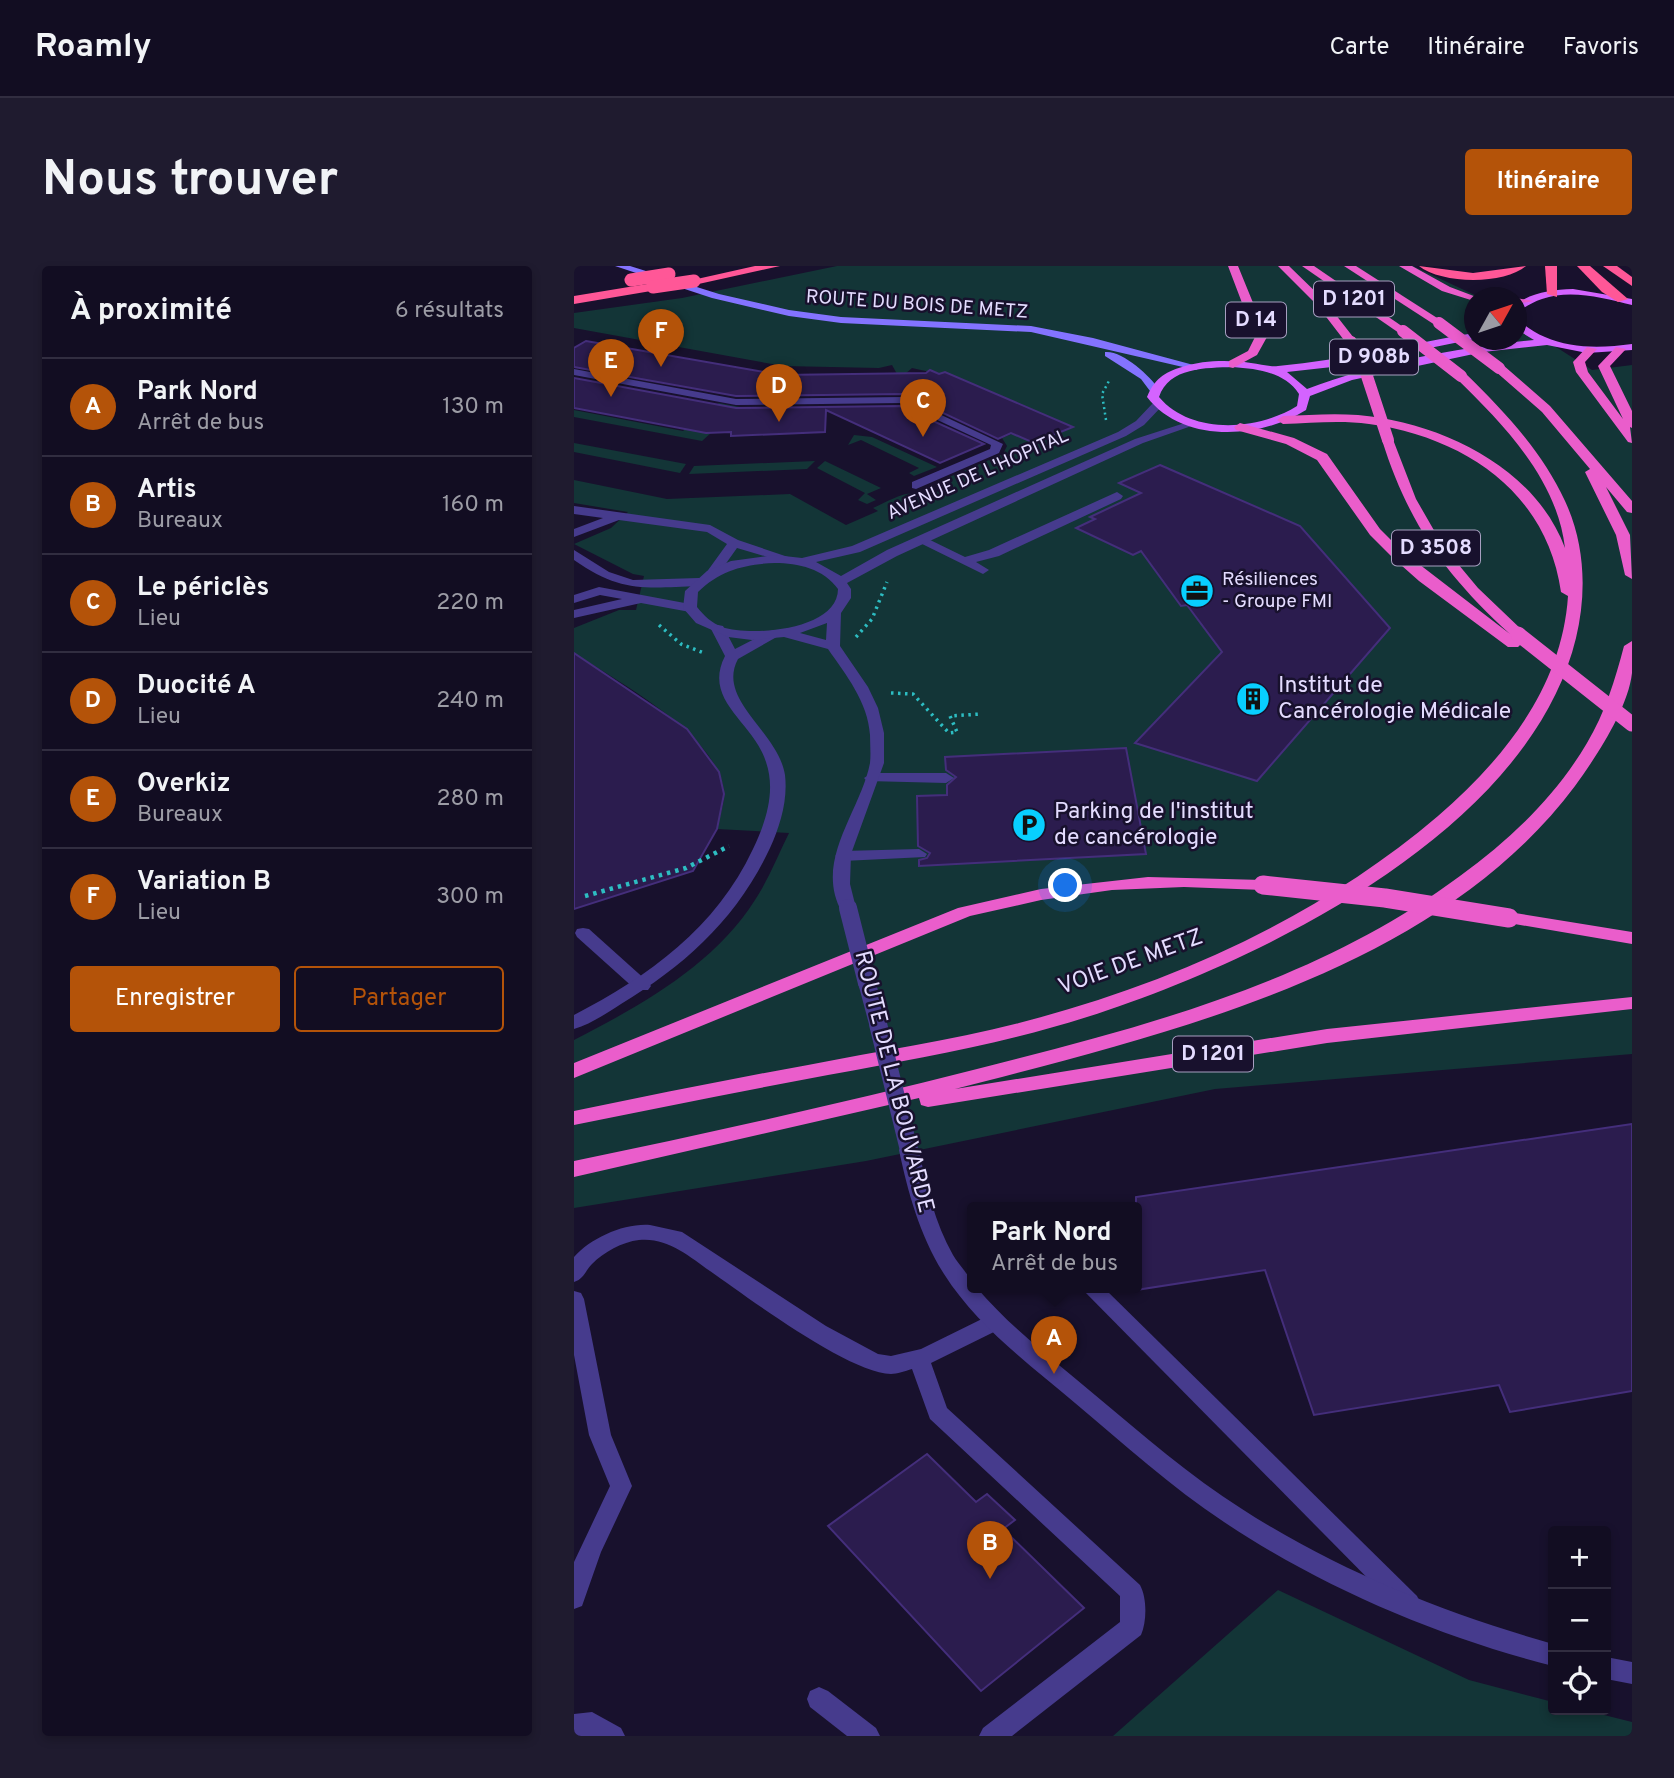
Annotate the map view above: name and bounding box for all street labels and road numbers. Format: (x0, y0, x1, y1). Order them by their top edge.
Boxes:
road number: D 1201 (1314, 282, 1394, 316)
street label: ROUTE DU BOIS DE METZ (805, 285, 1029, 325)
road number: D 14 (1226, 302, 1286, 338)
road number: D 908b (1330, 340, 1418, 374)
street label: AVENUE DE L'HOPITAL (883, 424, 1073, 526)
road number: D 3508 (1392, 530, 1480, 566)
street label: VOIE DE METZ (1055, 923, 1207, 1003)
street label: ROUTE DE LA BOUVARDE (846, 948, 940, 1216)
road number: D 1201 (1173, 1036, 1253, 1072)

